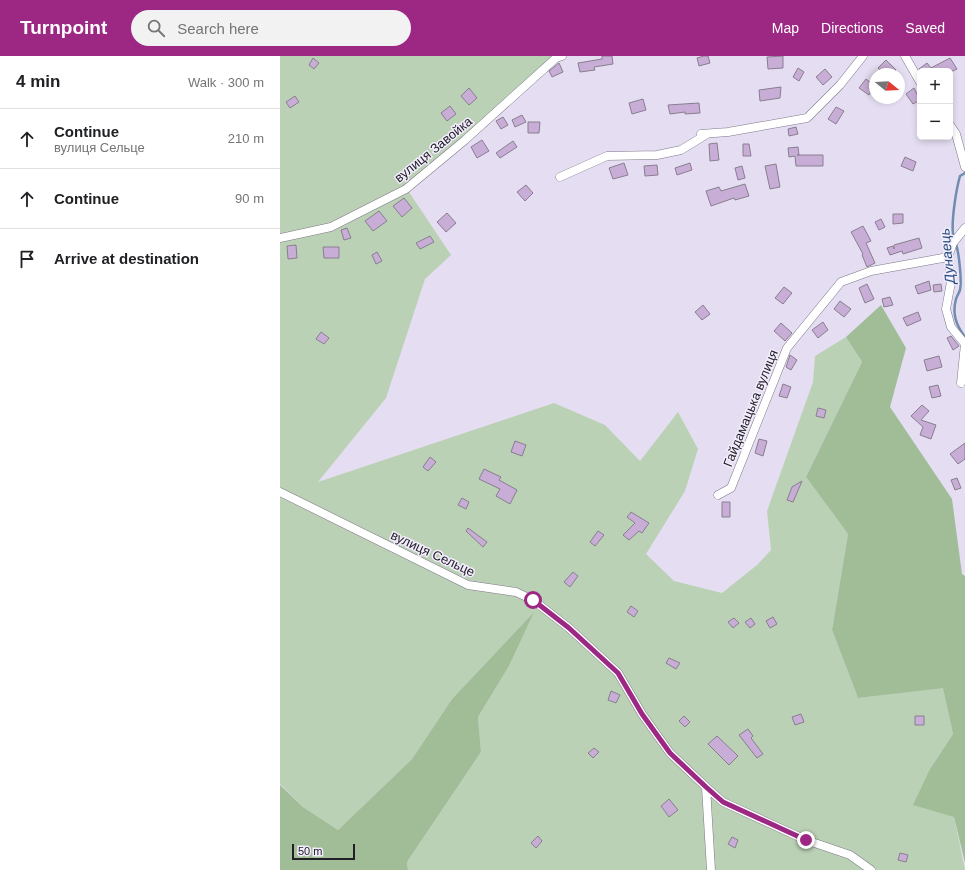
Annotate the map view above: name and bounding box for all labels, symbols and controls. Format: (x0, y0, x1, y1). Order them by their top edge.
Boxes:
search box (131, 10, 411, 46)
text: Turnpoint (20, 17, 107, 38)
icon: search (145, 17, 167, 39)
text: Search here (177, 20, 259, 37)
text: Map (772, 20, 799, 36)
text: Directions (821, 20, 883, 36)
text: Saved (905, 20, 945, 36)
north arrow (869, 68, 905, 104)
map controls (917, 68, 953, 140)
button: + (917, 68, 953, 104)
text: 4 min (16, 72, 60, 91)
text: Walk · 300 m (188, 75, 264, 90)
button: − (917, 104, 953, 140)
street label: вулиця Завойка (392, 113, 476, 185)
text: Continue (54, 123, 119, 140)
icon: ahead (16, 128, 38, 150)
text: 210 m (228, 131, 264, 146)
text: вулиця Сельце (54, 140, 145, 155)
icon: ahead (16, 188, 38, 210)
text: Continue (54, 190, 119, 207)
text: 90 m (235, 191, 264, 206)
water label: Дунаець (936, 227, 958, 287)
icon: arrive (16, 248, 38, 270)
text: Arrive at destination (54, 250, 199, 267)
street label: Гайдамацька вулиця (720, 347, 781, 469)
street label: вулиця Сельце (388, 527, 477, 579)
route start (524, 591, 542, 609)
route end (797, 831, 815, 849)
scale bar (292, 842, 355, 861)
text: 50 m (298, 845, 322, 857)

